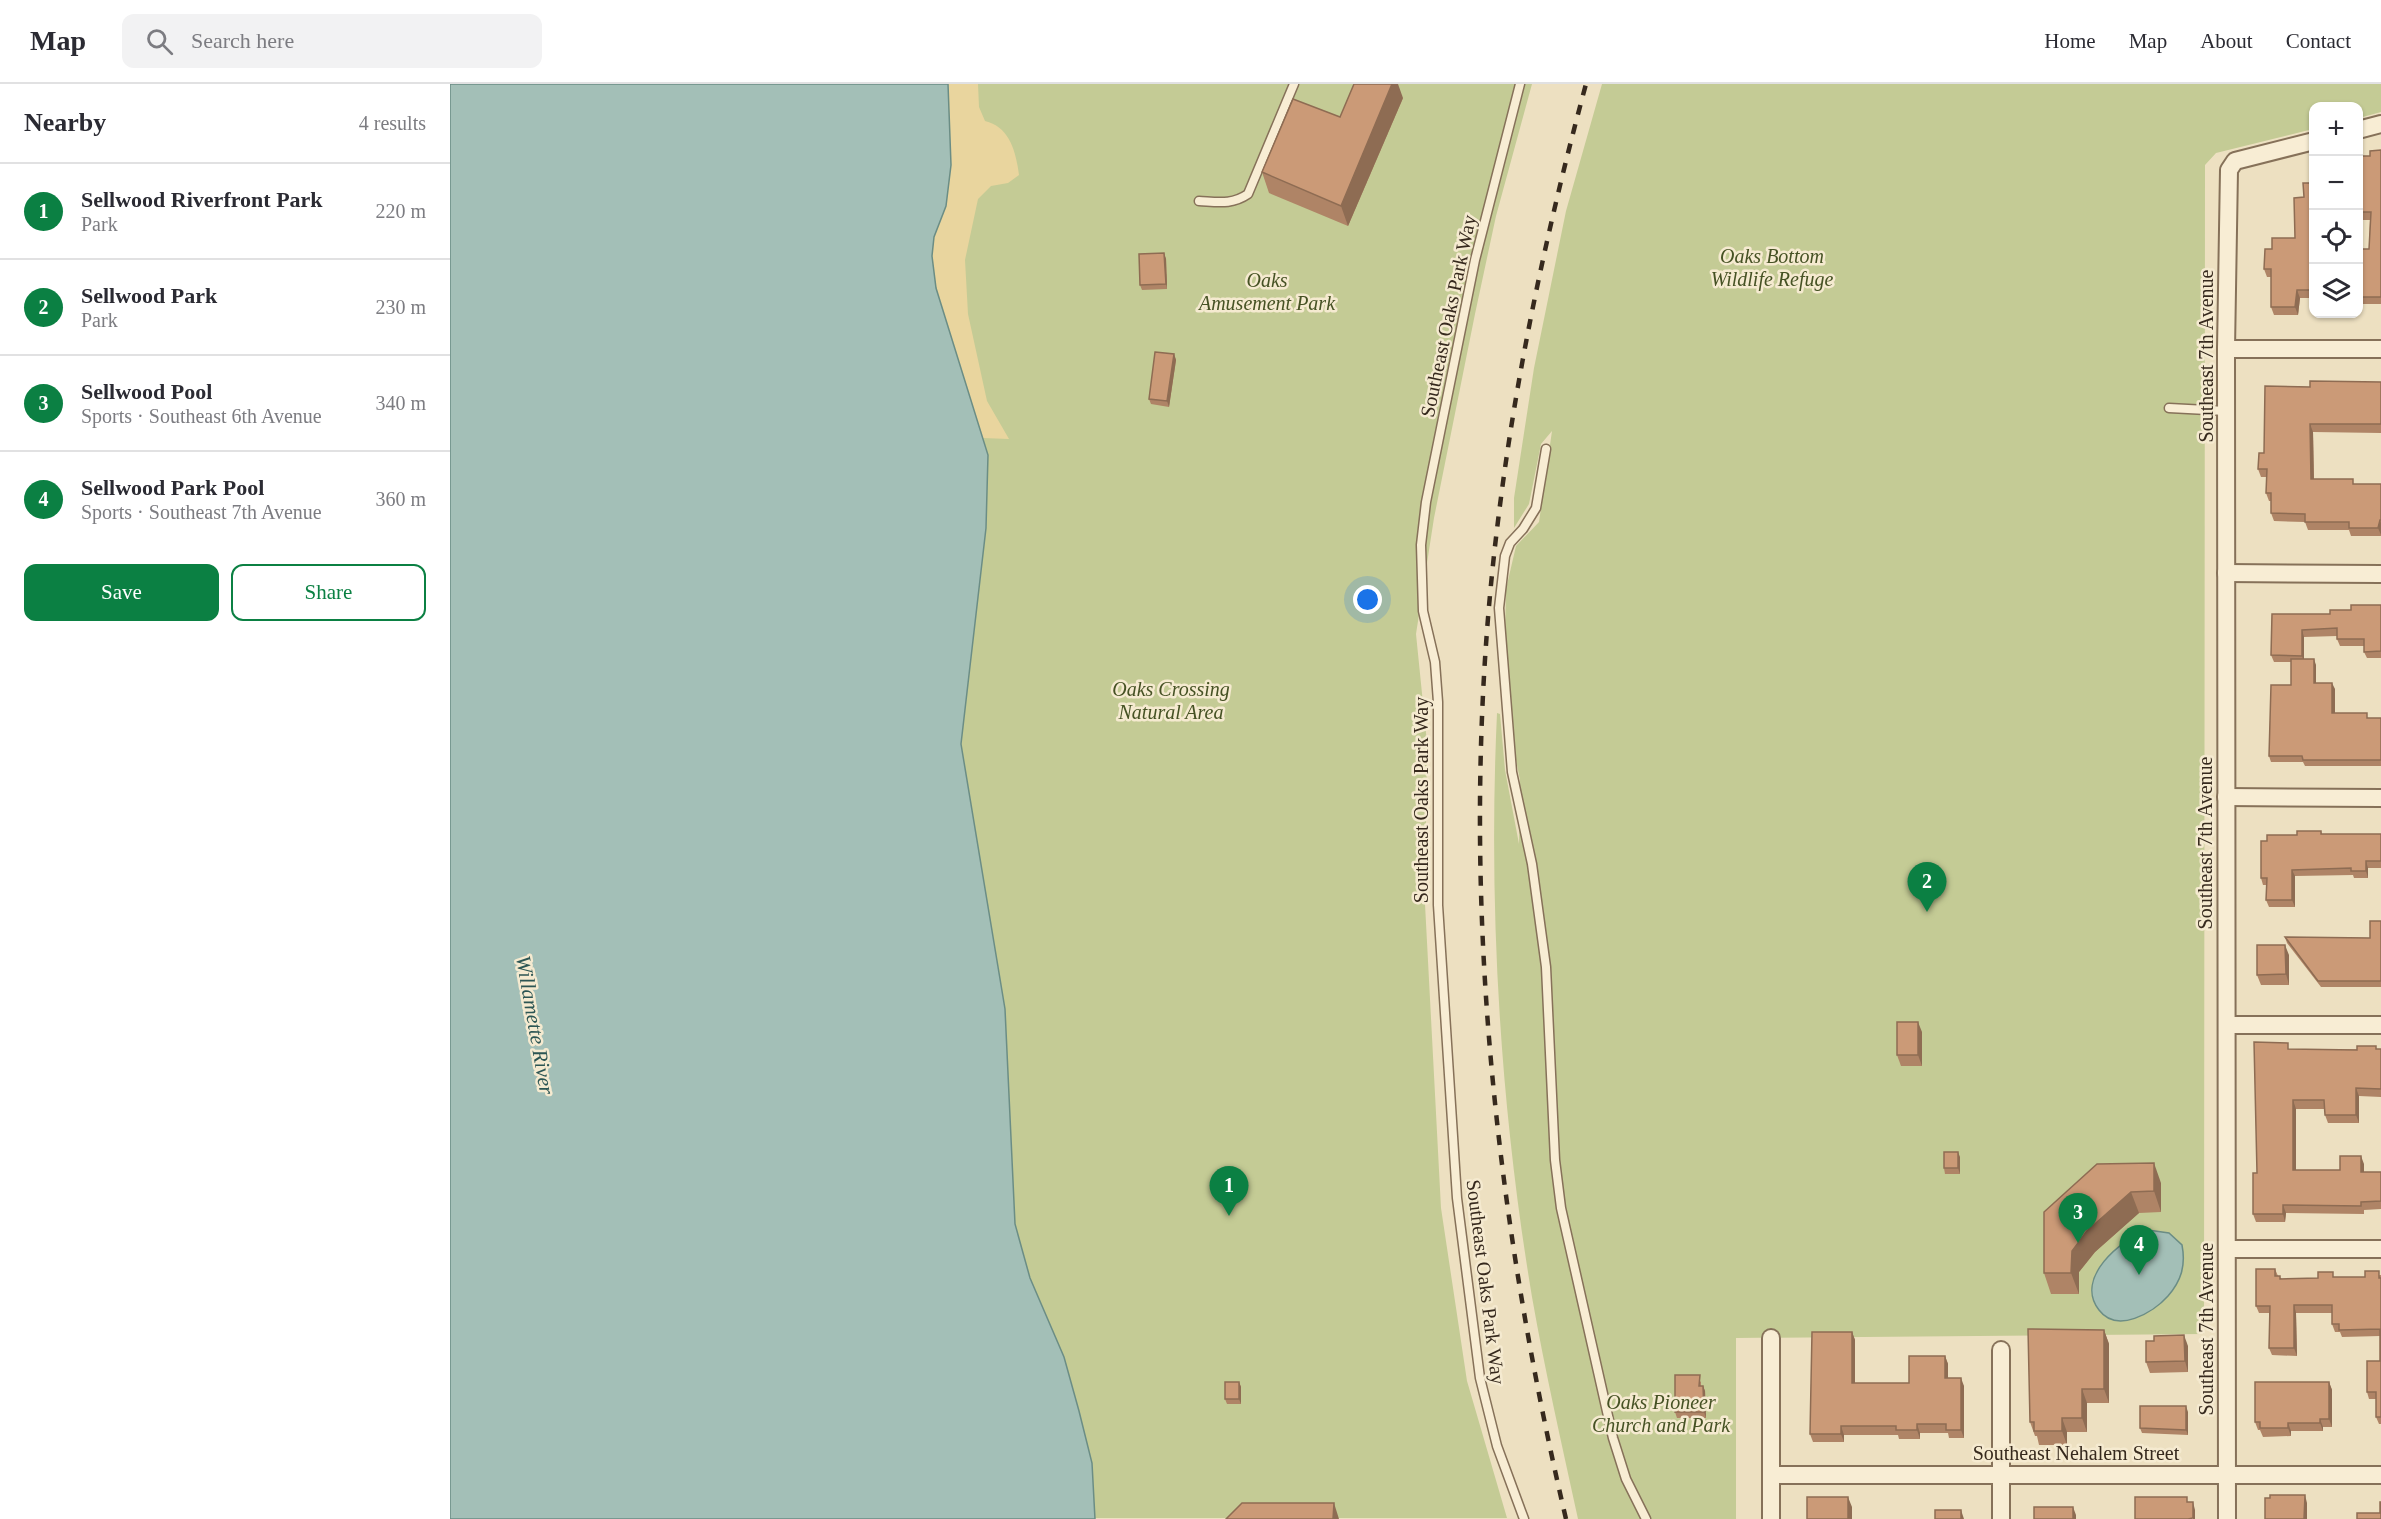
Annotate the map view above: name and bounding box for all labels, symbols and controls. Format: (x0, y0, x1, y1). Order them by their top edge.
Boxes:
search box (122, 14, 542, 68)
text: Map (30, 25, 86, 56)
icon: search (143, 25, 176, 58)
text: Search here (191, 28, 294, 53)
text: Home (2044, 29, 2096, 53)
text: Map (2129, 29, 2167, 53)
text: About (2200, 29, 2253, 53)
text: Contact (2286, 29, 2351, 53)
map controls (2309, 102, 2363, 318)
button: + (2309, 102, 2363, 156)
text: Nearby (24, 108, 106, 137)
text: 4 results (359, 112, 426, 134)
button: − (2309, 156, 2363, 210)
text: Sellwood Riverfront Park (81, 187, 323, 212)
text: 1 (39, 200, 49, 222)
text: 220 m (375, 200, 426, 222)
button: locate (2309, 210, 2363, 264)
text: Park (81, 213, 118, 235)
street label: Southeast Oaks Park Way (1416, 213, 1481, 419)
park label: Oaks Bottom Wildlife Refuge (1711, 245, 1833, 291)
button: layers (2309, 264, 2363, 318)
park label: Oaks Amusement Park (1197, 269, 1336, 314)
street label: Southeast 7th Avenue (2195, 269, 2217, 442)
text: Sellwood Park (81, 283, 217, 308)
text: 2 (39, 296, 49, 318)
text: 230 m (375, 296, 426, 318)
text: Park (81, 309, 118, 331)
text: Sellwood Pool (81, 379, 212, 404)
text: 3 (39, 392, 49, 414)
text: 340 m (375, 392, 426, 414)
text: Sports · Southeast 6th Avenue (81, 405, 322, 427)
text: Sellwood Park Pool (81, 475, 264, 500)
text: 4 (39, 488, 49, 510)
text: 360 m (375, 488, 426, 510)
text: Sports · Southeast 7th Avenue (81, 501, 322, 523)
button: Save (24, 564, 219, 621)
button: Share (231, 564, 426, 621)
your location (1353, 585, 1382, 614)
park label: Oaks Crossing Natural Area (1112, 678, 1230, 723)
street label: Southeast Oaks Park Way (1410, 697, 1433, 903)
street label: Southeast 7th Avenue (2194, 756, 2216, 929)
pin: 2 (1908, 862, 1946, 912)
water label: Willamette River (511, 954, 559, 1097)
pin: 1 (1210, 1166, 1248, 1216)
street label: Southeast Oaks Park Way (1462, 1178, 1509, 1386)
pin: 3 (2058, 1194, 2098, 1243)
pin: 4 (2120, 1226, 2158, 1275)
street label: Southeast 7th Avenue (2195, 1242, 2217, 1415)
park label: Oaks Pioneer Church and Park (1592, 1391, 1731, 1436)
street label: Southeast Nehalem Street (1973, 1442, 2180, 1464)

